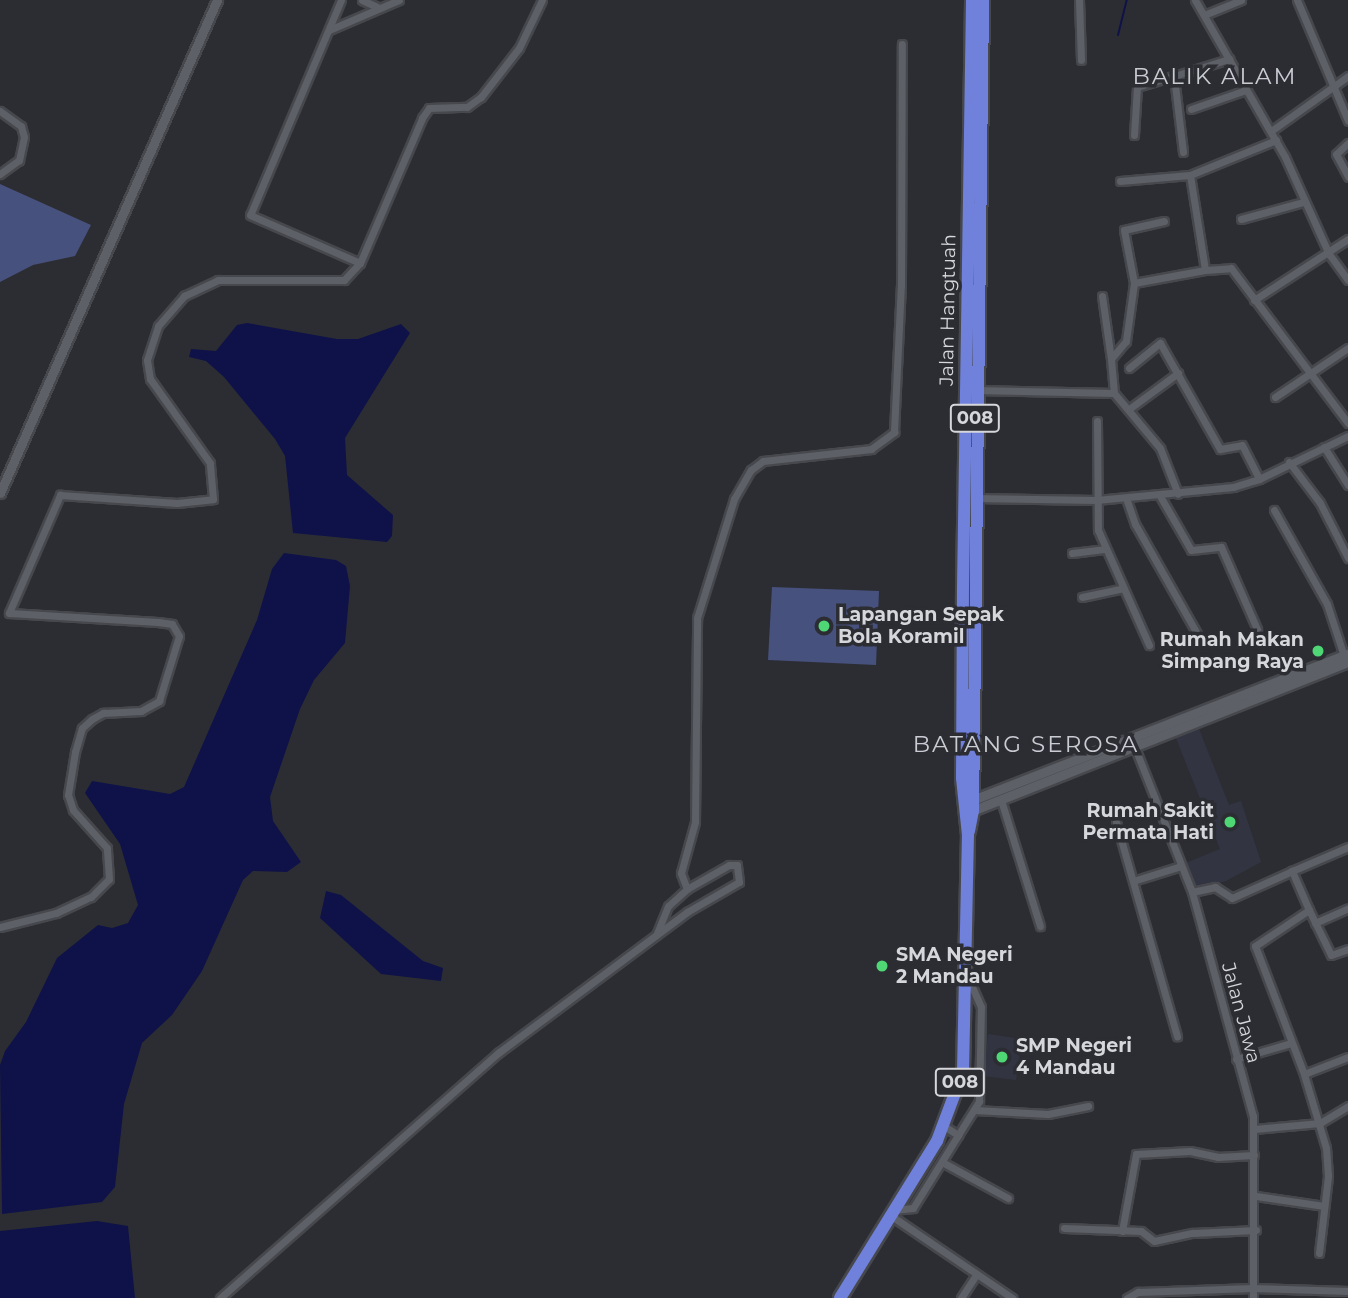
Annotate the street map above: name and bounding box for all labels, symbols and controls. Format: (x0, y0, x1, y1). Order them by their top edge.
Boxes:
district label: BALIK ALAM (1134, 62, 1296, 90)
street label: Jalan Hangtuah (935, 234, 961, 386)
road number: 008 (949, 404, 1001, 432)
place label: Lapangan Sepak Bola Koramil (838, 604, 1004, 648)
marker: Lapangan Sepak Bola Koramil (816, 618, 832, 634)
place label: Rumah Makan Simpang Raya (1160, 629, 1304, 673)
marker: Rumah Makan Simpang Raya (1310, 643, 1326, 659)
district label: BATANG SEROSA (914, 730, 1138, 758)
place label: Rumah Sakit Permata Hati (1082, 800, 1214, 844)
marker: Rumah Sakit Permata Hati (1220, 812, 1240, 832)
place label: SMA Negeri 2 Mandau (896, 944, 1013, 988)
marker: SMA Negeri 2 Mandau (874, 958, 890, 974)
street label: Jalan Jawa (1217, 960, 1265, 1066)
place label: SMP Negeri 4 Mandau (1016, 1035, 1132, 1079)
marker: SMP Negeri 4 Mandau (994, 1049, 1010, 1065)
road number: 008 (934, 1068, 986, 1097)

